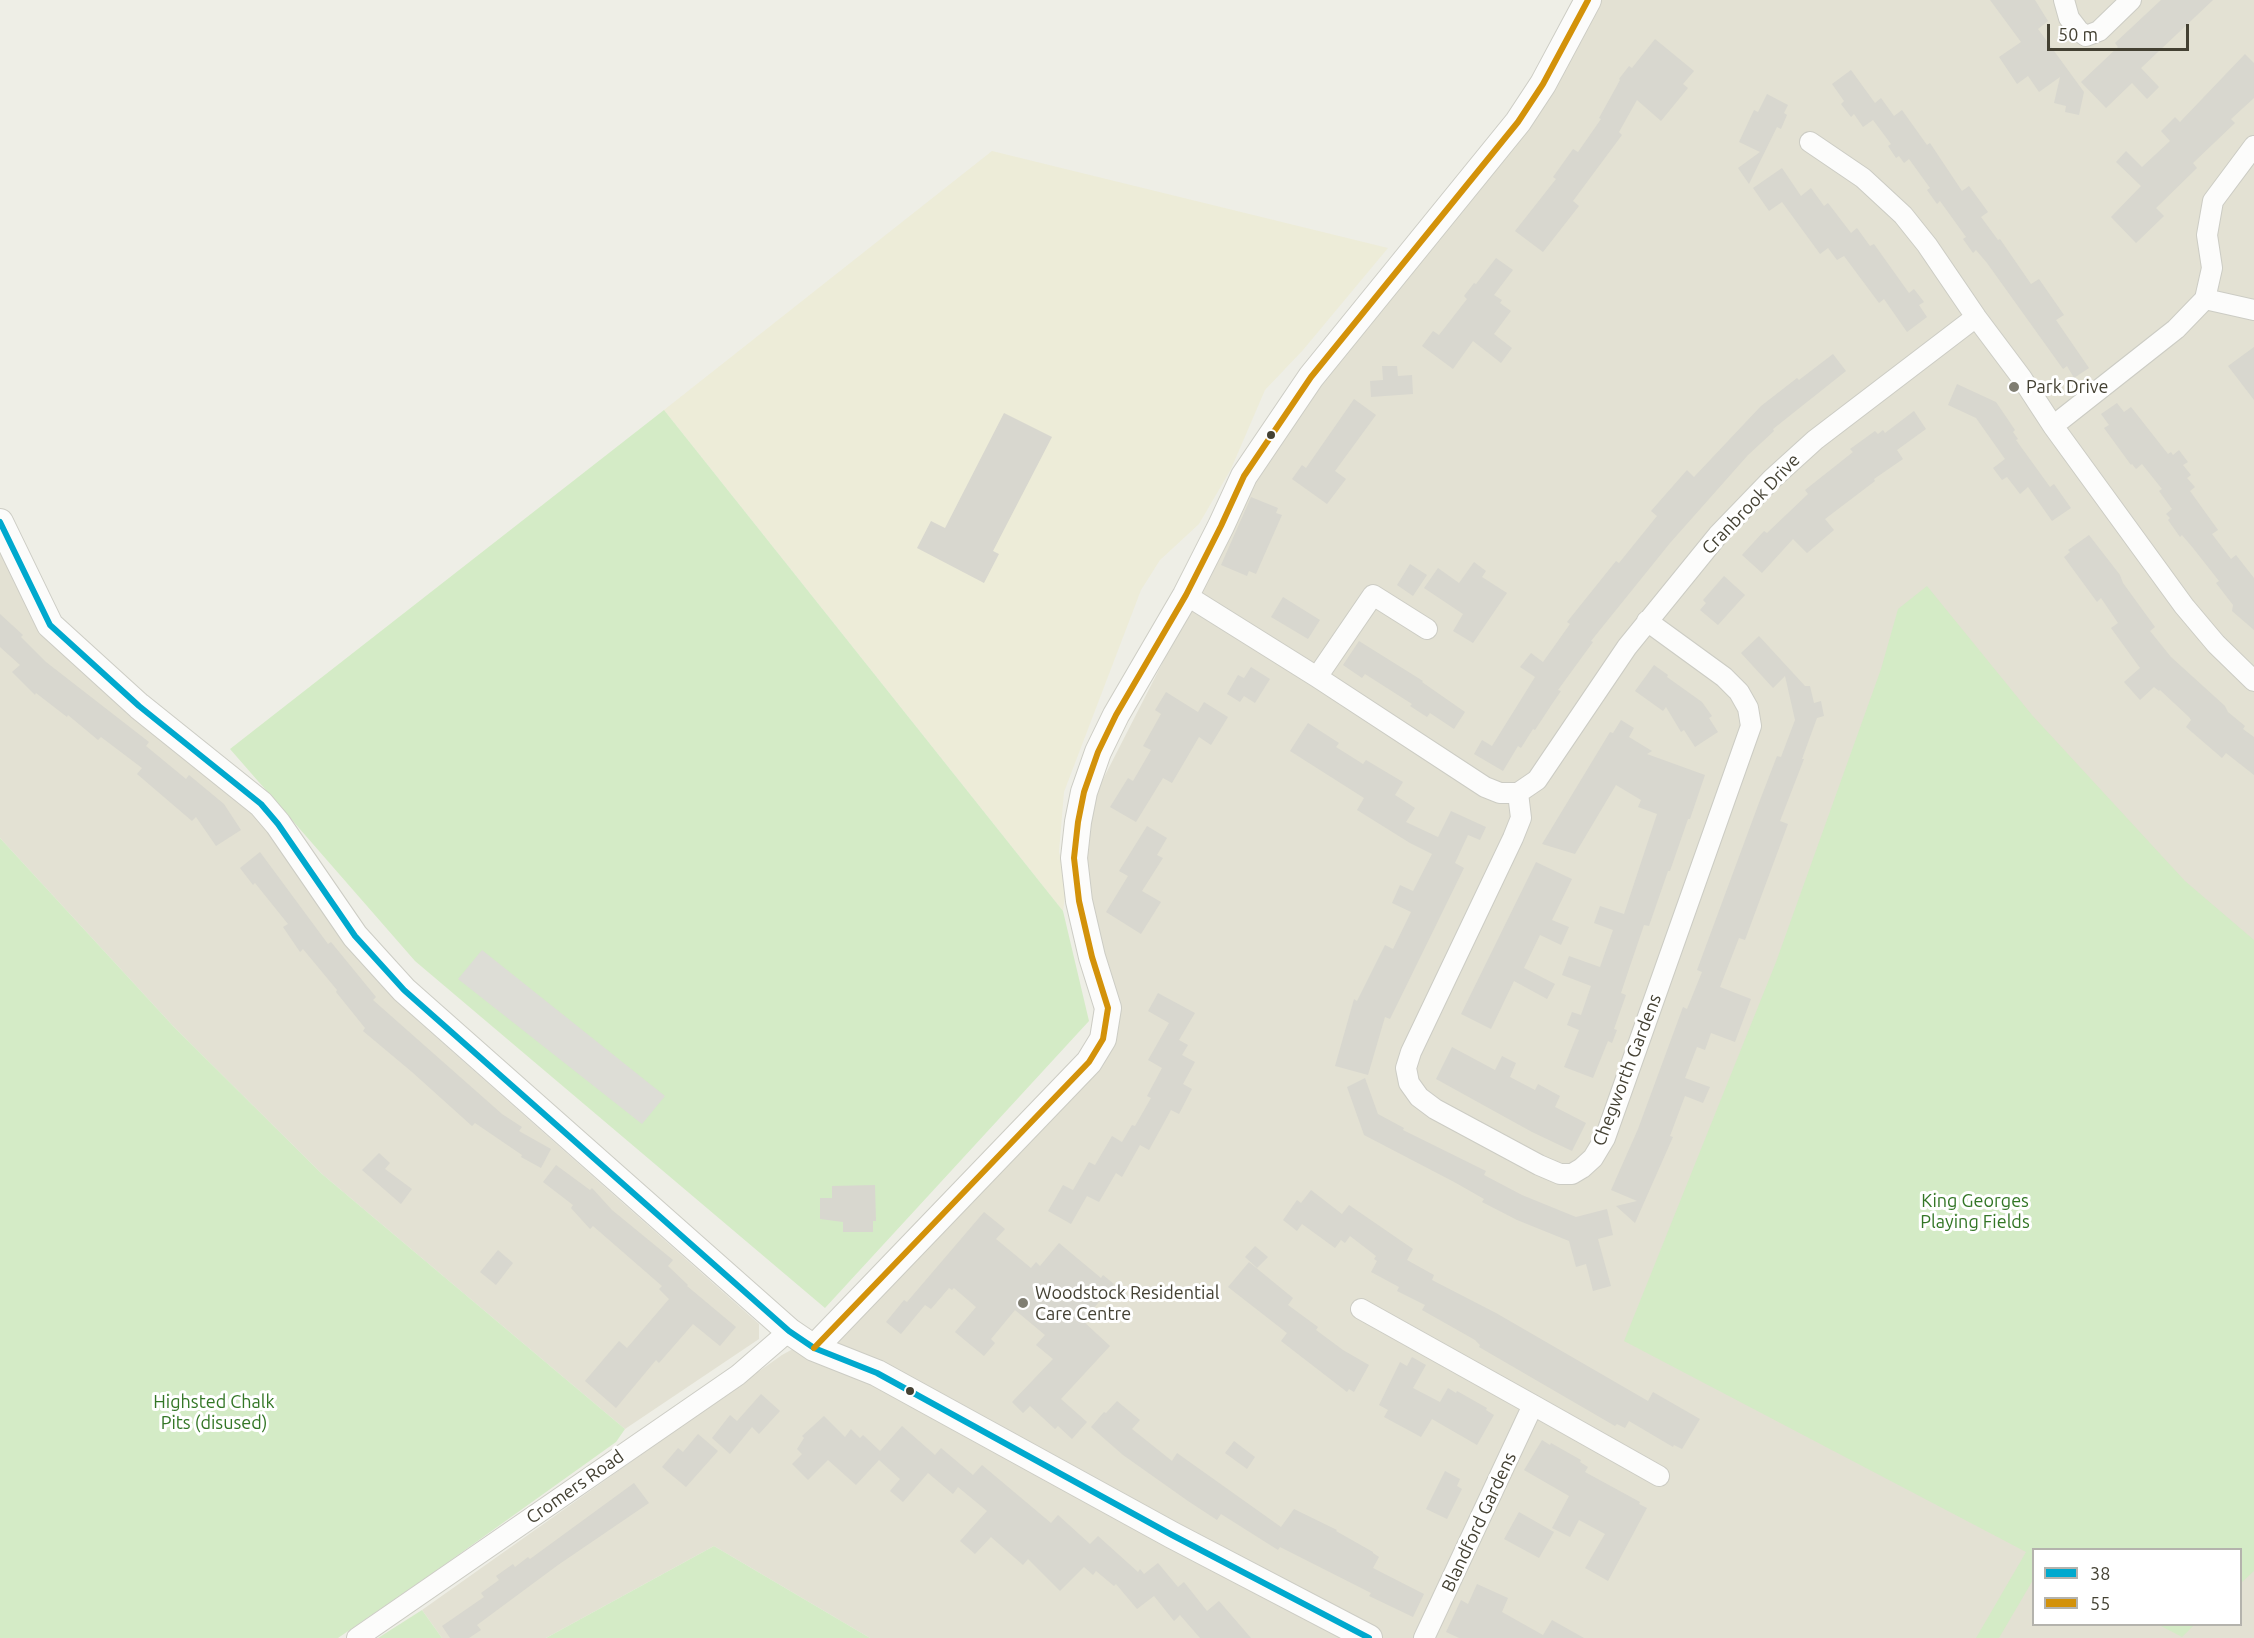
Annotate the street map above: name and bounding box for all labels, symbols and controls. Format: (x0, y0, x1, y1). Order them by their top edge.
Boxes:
scale bar (2050, 12, 2192, 50)
text: 50 m (2058, 24, 2098, 44)
place label: Park Drive (2026, 376, 2108, 398)
marker: Park Drive (2007, 380, 2021, 394)
unlabelled marker (1265, 429, 1277, 441)
street label: Cranbrook Drive (1698, 449, 1804, 559)
street label: Chegworth Gardens (1588, 991, 1666, 1149)
park label: King Georges Playing Fields (1920, 1190, 2030, 1232)
place label: Woodstock Residential Care Centre (1035, 1282, 1219, 1324)
marker: Woodstock Residential Care Centre (1016, 1296, 1030, 1310)
unlabelled marker (904, 1385, 916, 1397)
park label: Highsted Chalk Pits (disused) (153, 1391, 275, 1434)
street label: Cromers Road (522, 1445, 628, 1529)
street label: Blandford Gardens (1437, 1449, 1521, 1595)
legend (2032, 1548, 2242, 1626)
text: 38 (2090, 1563, 2110, 1583)
text: 55 (2090, 1593, 2110, 1613)

